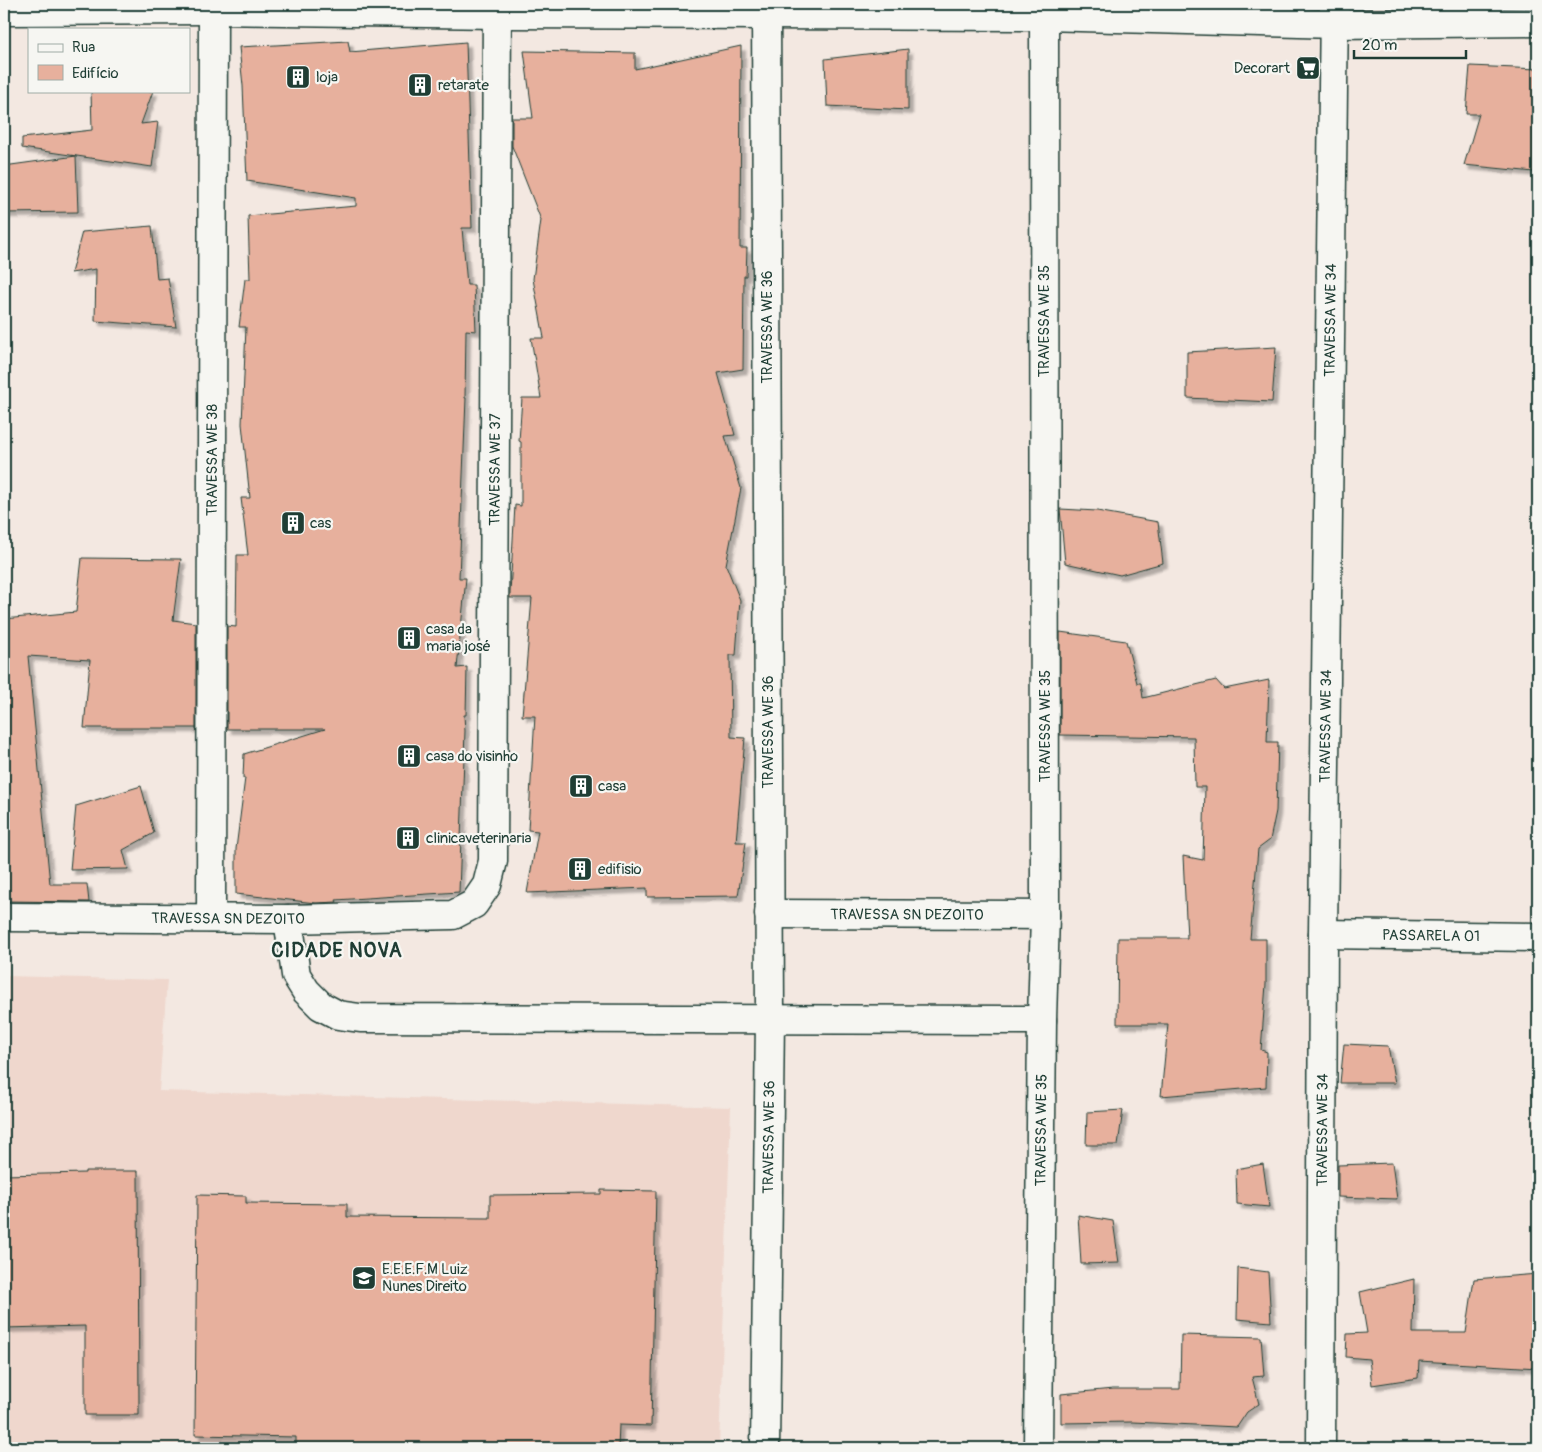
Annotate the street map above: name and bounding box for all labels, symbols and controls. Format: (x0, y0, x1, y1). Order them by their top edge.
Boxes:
legend (28, 28, 190, 92)
scale bar (1354, 28, 1467, 60)
text: 20 m (1362, 36, 1397, 55)
text: Rua (72, 38, 95, 57)
supermarket icon: Decorart (1295, 55, 1321, 81)
place label: Decorart (1234, 59, 1291, 78)
text: Edifício (72, 64, 118, 83)
building icon: loja (285, 64, 311, 90)
place label: loja (316, 68, 338, 87)
building icon: retarate (407, 72, 433, 98)
place label: retarate (438, 76, 489, 95)
street label: TRAVESSA WE 34 (1321, 263, 1341, 377)
street label: TRAVESSA WE 35 (1035, 265, 1054, 377)
street label: TRAVESSA WE 36 (758, 270, 777, 384)
street label: TRAVESSA WE 38 (203, 404, 222, 516)
street label: TRAVESSA WE 37 (486, 413, 505, 526)
building icon: cas (280, 510, 306, 536)
place label: cas (310, 514, 332, 533)
place label: casa da maria josé (426, 620, 491, 656)
building icon: casa da maria josé (396, 625, 422, 651)
street label: TRAVESSA WE 34 (1316, 669, 1336, 783)
street label: TRAVESSA WE 35 (1036, 670, 1055, 782)
street label: TRAVESSA WE 36 (759, 675, 778, 789)
building icon: casa do visinho (396, 743, 422, 769)
place label: casa do visinho (426, 747, 518, 766)
building icon: casa (568, 773, 594, 799)
place label: casa (598, 777, 626, 796)
building icon: clinicaveterinaria (395, 825, 421, 851)
place label: clinicaveterinaria (426, 829, 531, 848)
building icon: edifisio (567, 856, 593, 882)
place label: edifisio (598, 860, 642, 879)
street label: TRAVESSA SN DEZOITO (830, 905, 984, 925)
street label: TRAVESSA SN DEZOITO (151, 909, 305, 929)
street label: PASSARELA 01 (1382, 926, 1480, 946)
district label: CIDADE NOVA (271, 938, 403, 963)
street label: TRAVESSA WE 34 (1313, 1073, 1332, 1187)
street label: TRAVESSA WE 35 (1031, 1074, 1051, 1186)
street label: TRAVESSA WE 36 (759, 1080, 779, 1194)
place label: E.E.E.F.M Luiz Nunes Direito (382, 1260, 468, 1296)
school or university icon: E.E.E.F.M Luiz Nunes Direito (351, 1265, 377, 1291)

